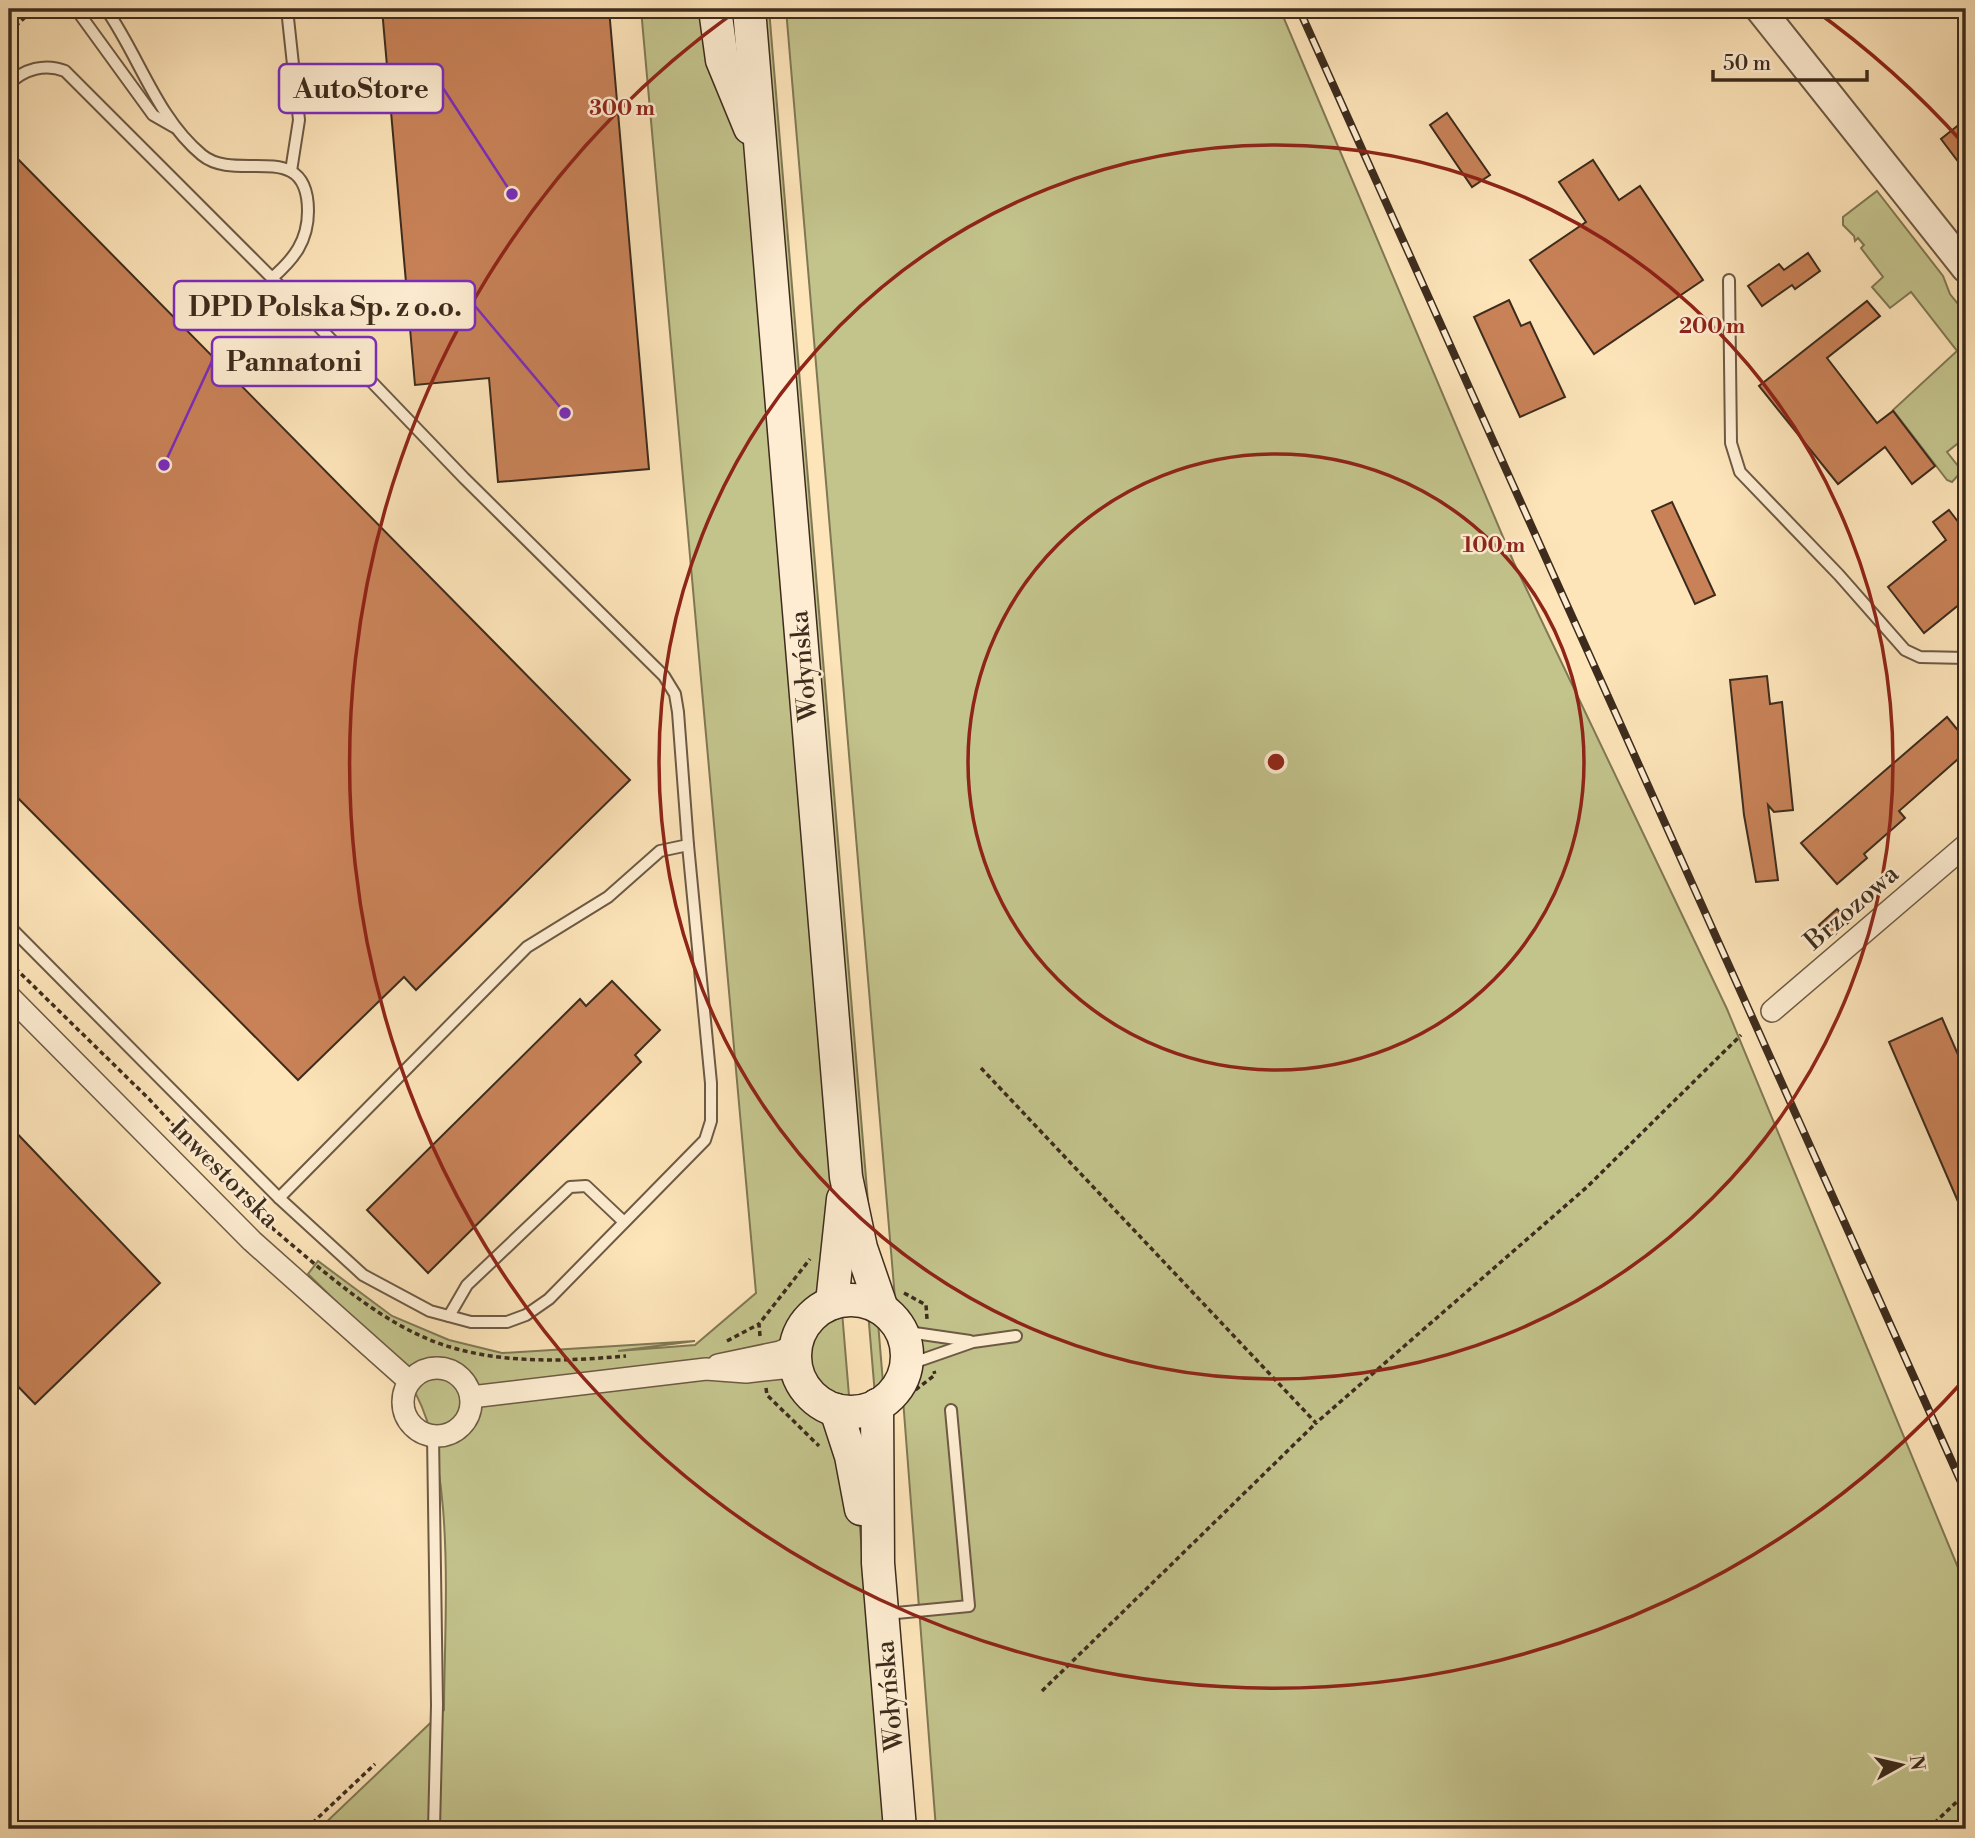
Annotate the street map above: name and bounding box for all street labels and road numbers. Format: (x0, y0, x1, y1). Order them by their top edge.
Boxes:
street label: Wołyńska (783, 608, 825, 724)
street label: Brzozowa (1797, 858, 1906, 958)
street label: Inwestorska (163, 1112, 286, 1236)
street label: Wołyńska (869, 1638, 911, 1754)

